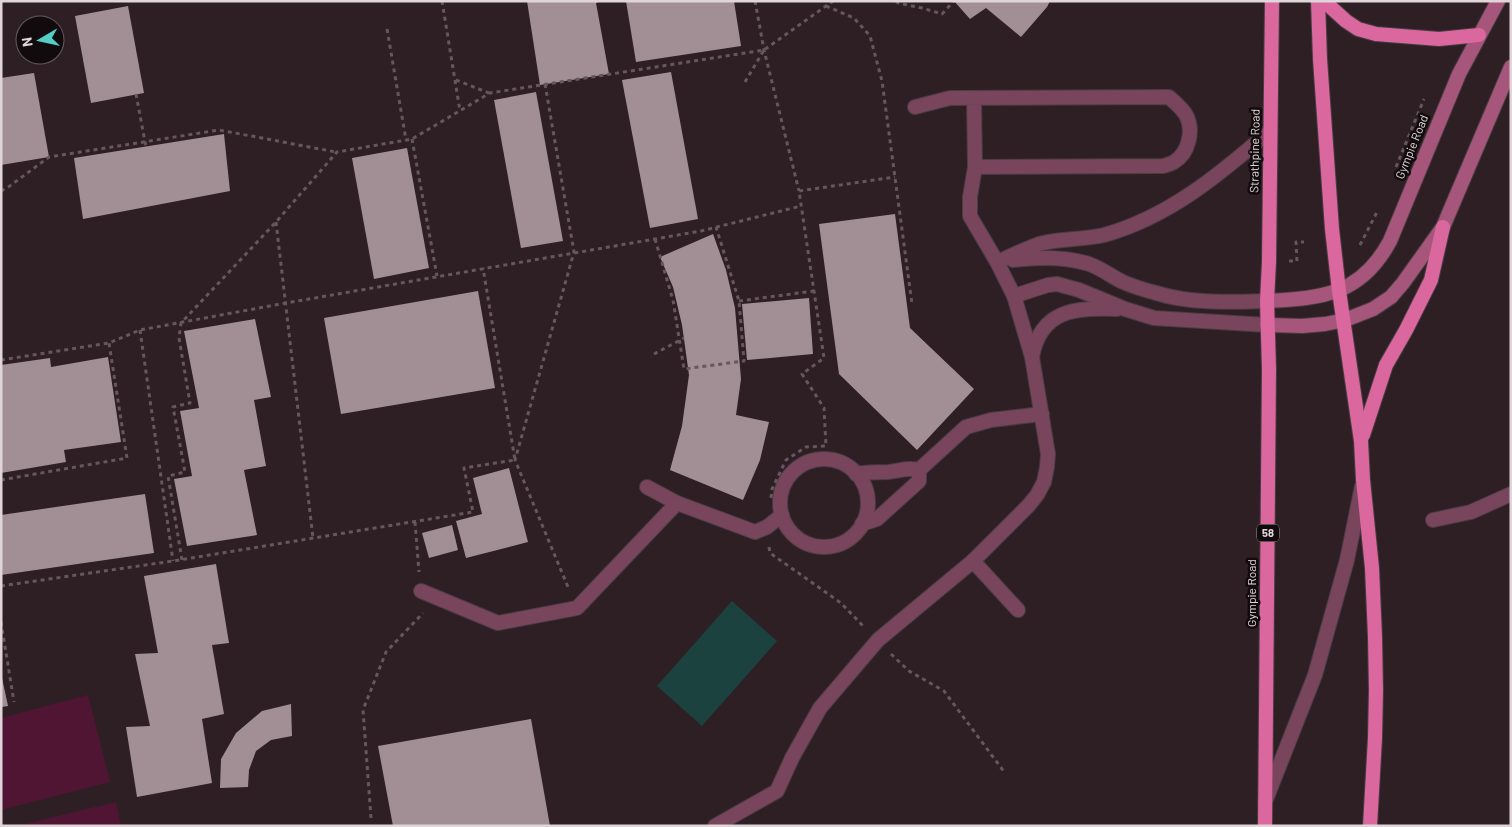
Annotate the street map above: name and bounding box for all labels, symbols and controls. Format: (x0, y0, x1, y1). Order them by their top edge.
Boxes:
north arrow (15, 15, 65, 65)
text: N (18, 36, 36, 48)
street label: Strathpine Road (1246, 109, 1262, 193)
street label: Gympie Road (1392, 113, 1430, 181)
road number: 58 (1257, 524, 1279, 542)
street label: Gympie Road (1244, 559, 1258, 627)

